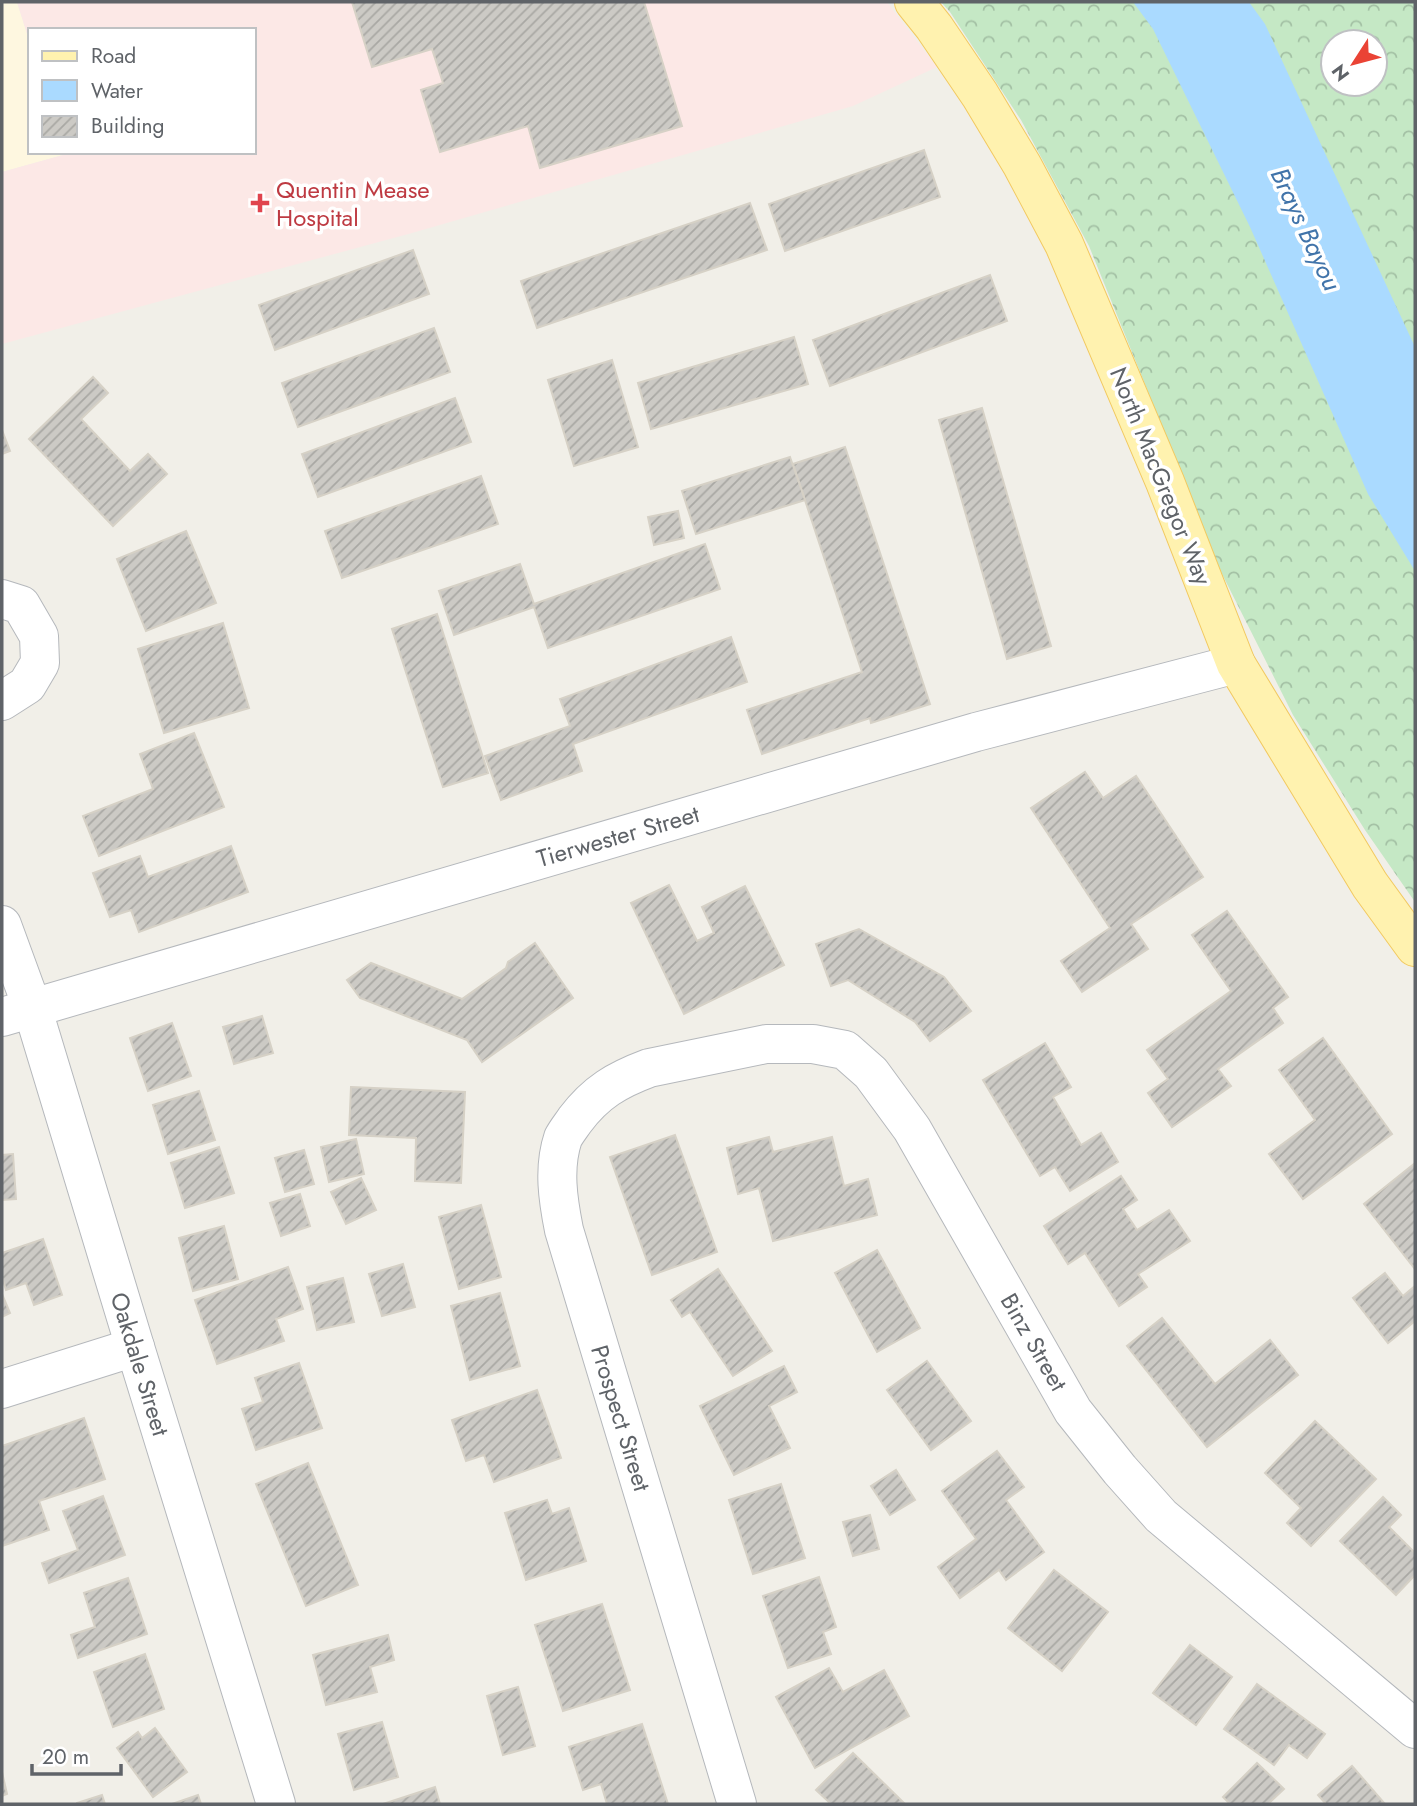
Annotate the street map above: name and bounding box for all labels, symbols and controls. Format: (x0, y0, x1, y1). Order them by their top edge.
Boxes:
legend (28, 28, 256, 154)
north arrow (1319, 28, 1389, 98)
text: Road (91, 41, 136, 71)
text: N (1325, 59, 1356, 87)
text: Water (91, 76, 144, 106)
text: Building (91, 111, 164, 141)
water label: Brays Bayou (1261, 161, 1351, 297)
place label: Quentin Mease Hospital (276, 172, 430, 235)
marker: Quentin Mease Hospital (250, 193, 270, 213)
street label: North MacGregor Way (1101, 362, 1221, 591)
street label: Tierwester Street (533, 796, 704, 876)
street label: Binz Street (992, 1287, 1076, 1398)
street label: Oakdale Street (102, 1288, 179, 1440)
street label: Prospect Street (582, 1341, 660, 1496)
scale bar (32, 1732, 121, 1776)
text: 20 m (42, 1742, 89, 1772)

